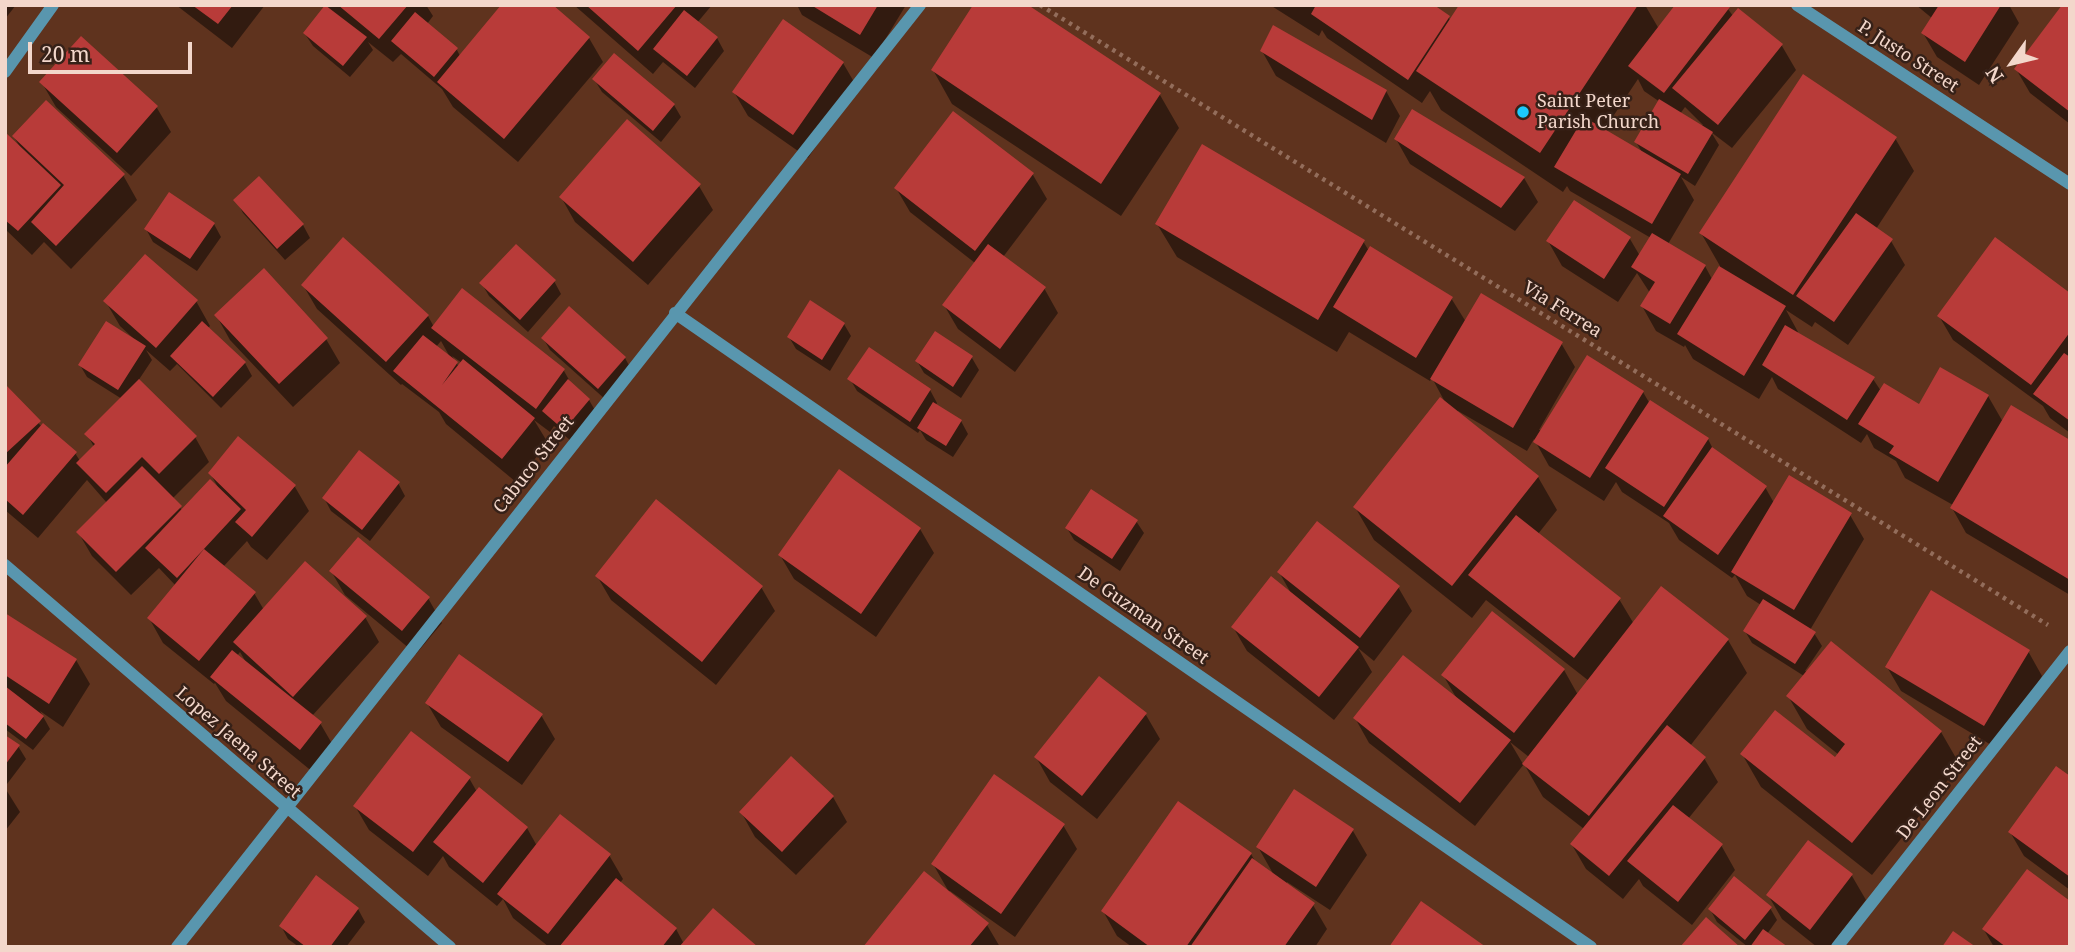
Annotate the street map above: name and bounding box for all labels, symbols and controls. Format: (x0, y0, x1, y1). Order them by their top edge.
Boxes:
street label: P. Justo Street (1854, 16, 1962, 98)
scale bar (32, 28, 196, 72)
north arrow (1977, 28, 2047, 98)
text: 20 m (41, 40, 90, 68)
text: N (1980, 61, 2010, 88)
place label: Saint Peter Parish Church (1537, 91, 1659, 134)
marker: Saint Peter Parish Church (1515, 104, 1531, 120)
street label: Via Ferrea (1519, 277, 1605, 343)
street label: Cabuco Street (489, 412, 579, 518)
street label: De Guzman Street (1074, 563, 1212, 669)
street label: Lopez Jaena Street (171, 683, 305, 803)
street label: De Leon Street (1893, 732, 1987, 844)

